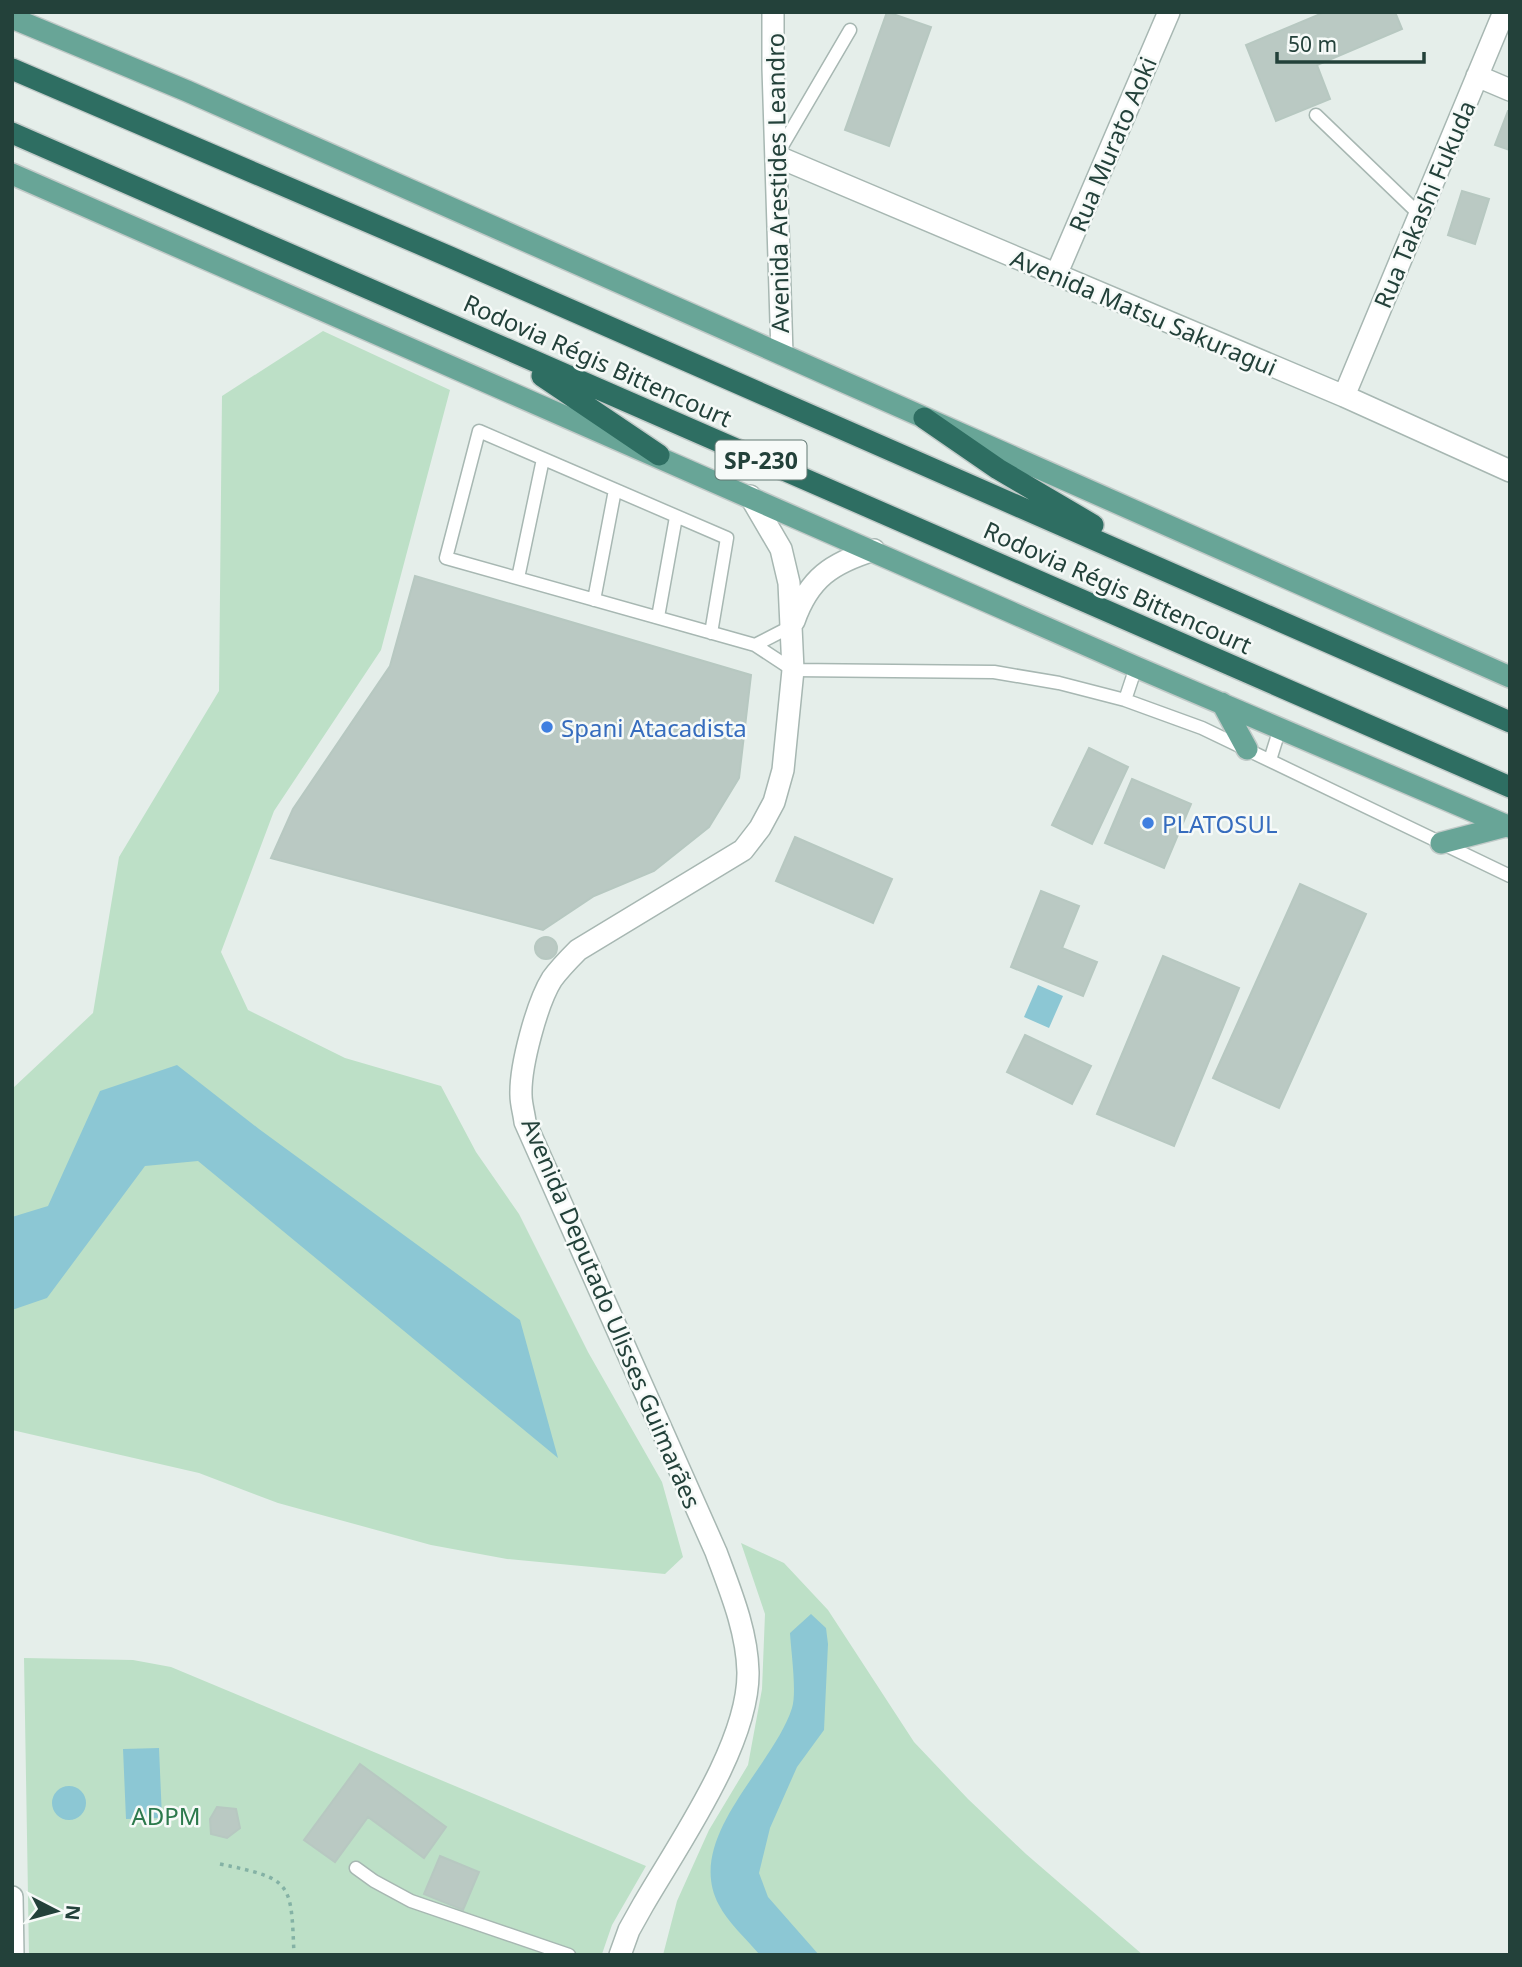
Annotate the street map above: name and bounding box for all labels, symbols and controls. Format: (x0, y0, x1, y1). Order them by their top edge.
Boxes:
scale bar (1277, 21, 1424, 65)
text: 50 m (1288, 30, 1337, 58)
street label: Avenida Arestides Leandro (758, 33, 796, 333)
street label: Rua Murato Aoki (1060, 51, 1164, 237)
street label: Rua Takashi Fukuda (1365, 95, 1483, 313)
street label: Avenida Matsu Sakuragui (1006, 241, 1282, 383)
street label: Rodovia Régis Bittencourt (459, 286, 738, 434)
road number: SP-230 (716, 440, 806, 480)
street label: Rodovia Régis Bittencourt (979, 513, 1258, 661)
place label: Spani Atacadista (561, 711, 747, 744)
marker: Spani Atacadista (539, 719, 555, 735)
place label: PLATOSUL (1162, 807, 1278, 840)
marker: PLATOSUL (1140, 815, 1156, 831)
street label: Avenida Deputado Ulisses Guimarães (514, 1113, 710, 1513)
park label: ADPM (131, 1799, 201, 1832)
north arrow (21, 1876, 91, 1946)
text: N (59, 1904, 87, 1922)

